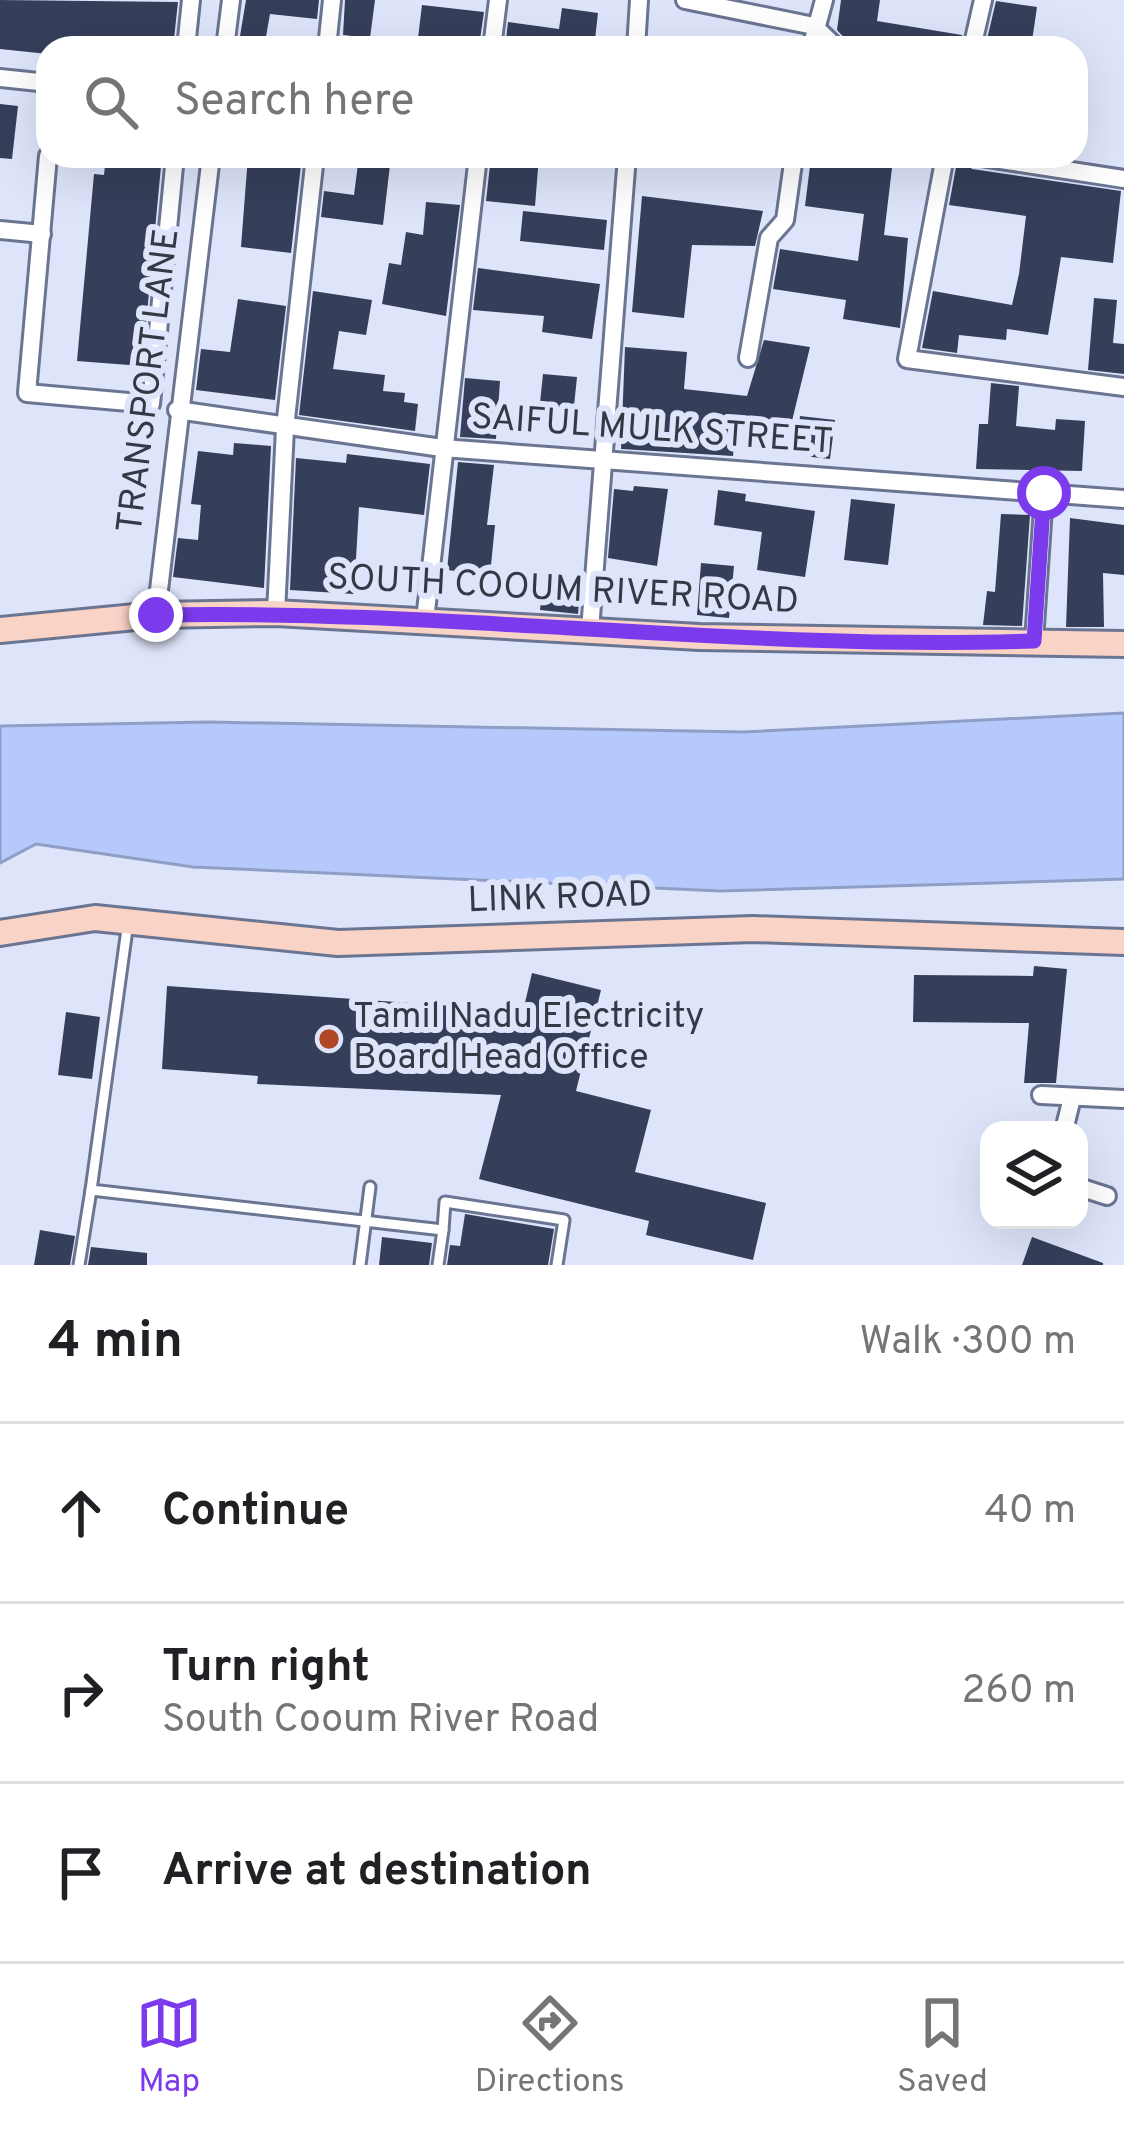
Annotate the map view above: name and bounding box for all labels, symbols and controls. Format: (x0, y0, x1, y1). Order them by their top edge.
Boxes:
search box (36, 36, 1088, 168)
icon: search (78, 69, 144, 135)
text: Search here (174, 74, 414, 131)
street label: TRANSPORT LANE (109, 226, 191, 536)
street label: SAIFUL MULK STREET (469, 395, 835, 467)
route start (1017, 466, 1071, 520)
street label: SOUTH COOUM RIVER ROAD (326, 556, 800, 626)
route end (129, 588, 183, 642)
street label: LINK ROAD (467, 873, 653, 925)
place label: Tamil Nadu Electricity Board Head Office (353, 995, 704, 1082)
marker: Tamil Nadu Electricity Board Head Office (316, 1026, 342, 1052)
map controls (980, 1121, 1088, 1229)
button: layers (980, 1121, 1088, 1229)
text: 4 min (48, 1311, 183, 1376)
text: Walk · 300 m (859, 1319, 1076, 1368)
icon: ahead (48, 1480, 114, 1546)
text: Continue (162, 1484, 349, 1541)
text: 40 m (985, 1488, 1076, 1537)
text: Turn right (162, 1640, 370, 1697)
icon: right (48, 1660, 114, 1726)
text: 260 m (962, 1668, 1076, 1717)
text: South Cooum River Road (162, 1697, 599, 1746)
icon: arrive (48, 1840, 114, 1906)
text: Arrive at destination (162, 1844, 592, 1901)
tab: Map (136, 1990, 202, 2104)
tab: Directions (475, 1990, 625, 2104)
tab: Saved (897, 1990, 988, 2104)

